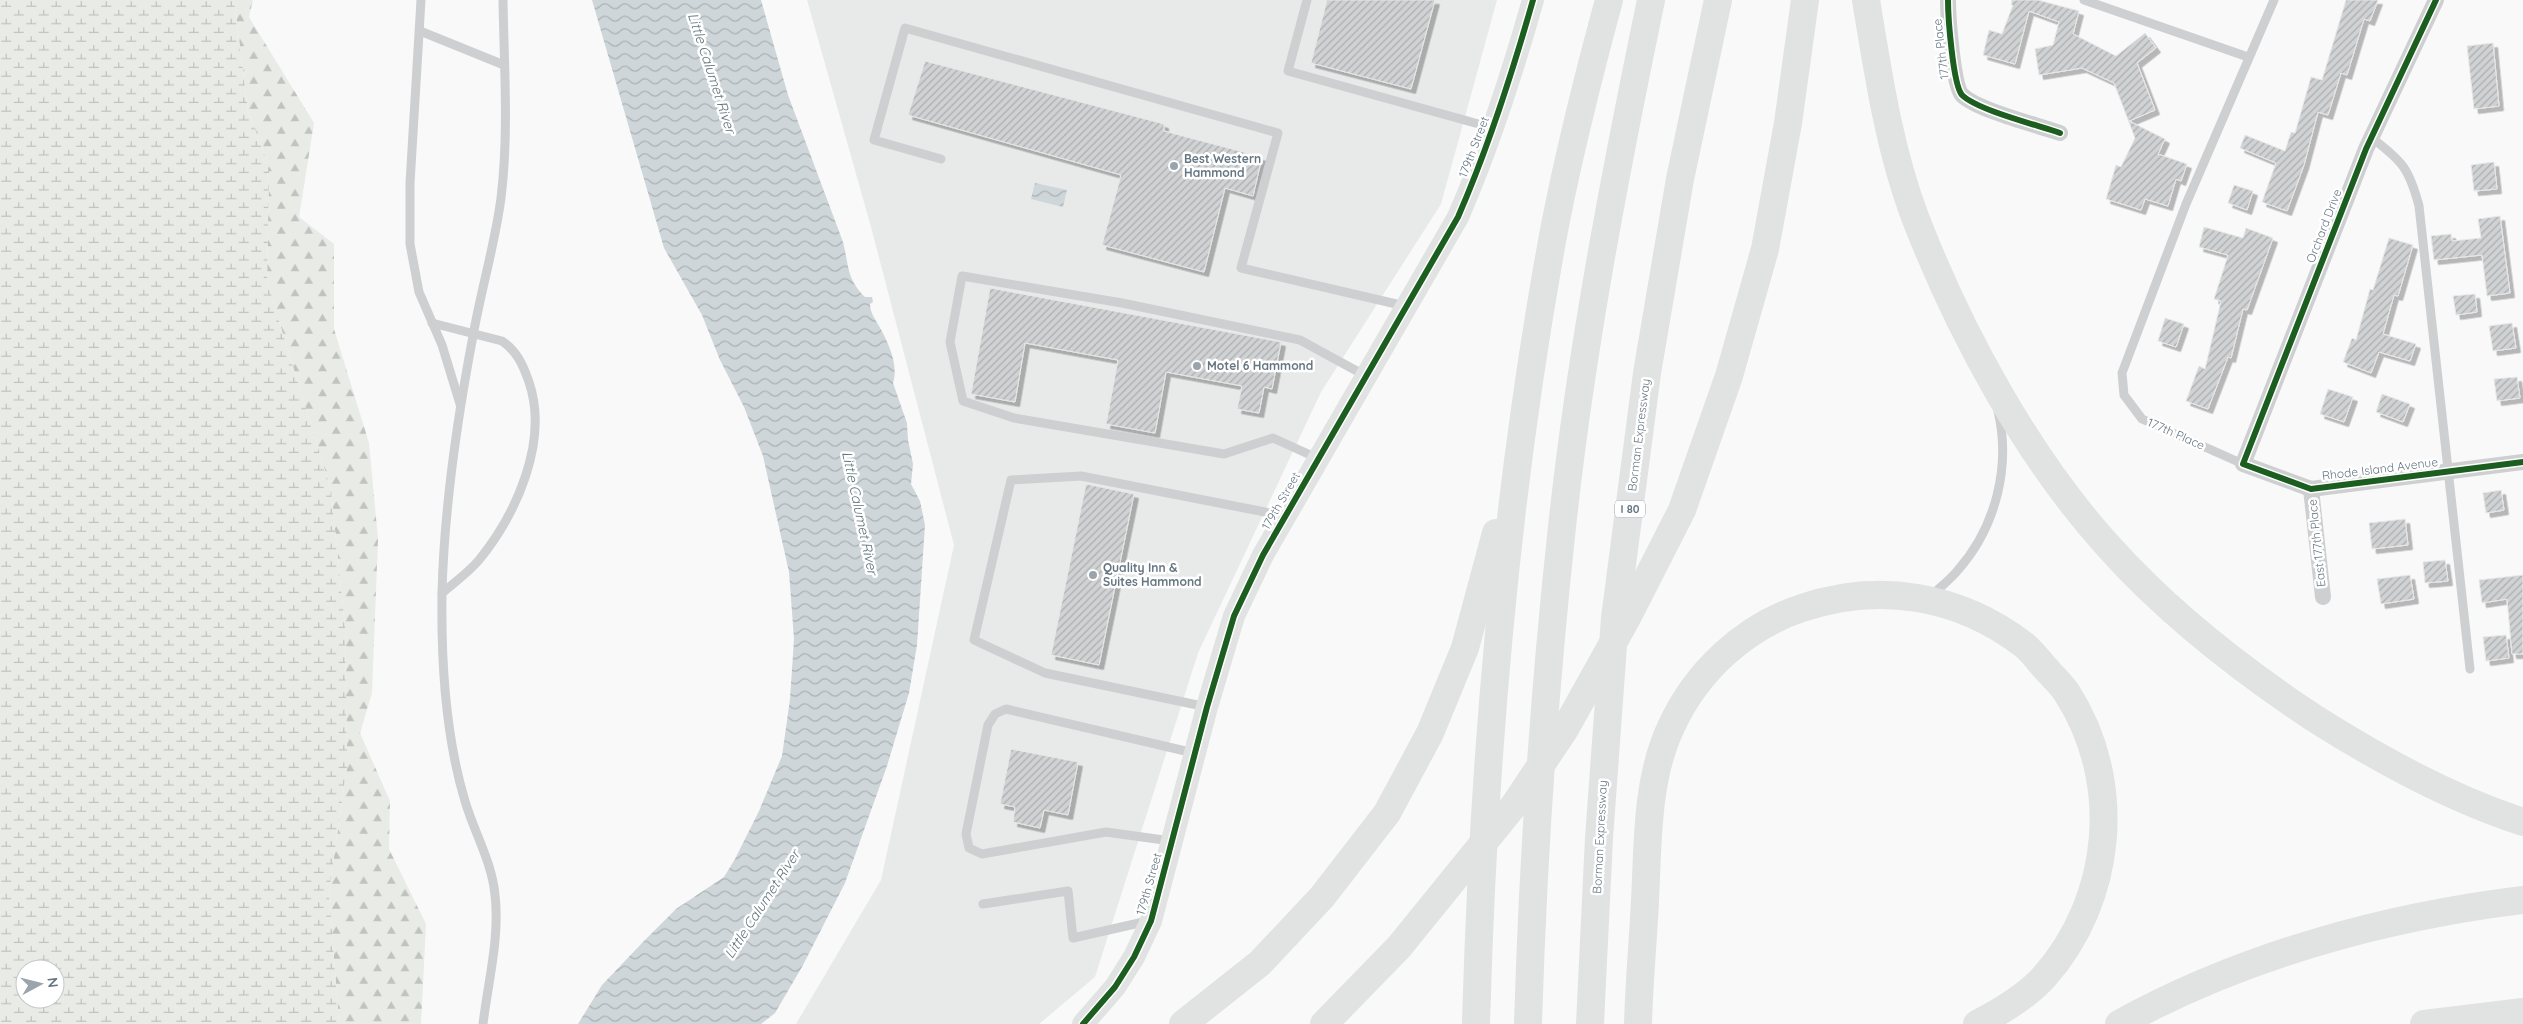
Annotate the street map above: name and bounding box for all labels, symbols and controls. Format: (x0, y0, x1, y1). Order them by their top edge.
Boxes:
water label: Little Calumet River (684, 10, 740, 137)
street label: 177th Place (1929, 18, 1952, 80)
street label: 179th Street (1455, 114, 1492, 179)
place label: Best Western Hammond (1184, 151, 1261, 180)
marker: Best Western Hammond (1168, 160, 1180, 172)
street label: Orchard Drive (2303, 187, 2345, 265)
place label: Motel 6 Hammond (1207, 358, 1313, 373)
marker: Motel 6 Hammond (1191, 360, 1203, 372)
street label: Borman Expressway (1624, 378, 1653, 492)
street label: 177th Place (2145, 414, 2207, 453)
water label: Little Calumet River (838, 450, 882, 578)
street label: Rhode Island Avenue (2321, 454, 2439, 483)
street label: 179th Street (1258, 469, 1303, 532)
street label: East 177th Place (2304, 498, 2329, 588)
road number: I 80 (1615, 500, 1645, 518)
place label: Quality Inn & Suites Hammond (1103, 560, 1202, 589)
marker: Quality Inn & Suites Hammond (1087, 569, 1099, 581)
street label: Borman Expressway (1589, 780, 1610, 894)
water label: Little Calumet River (720, 845, 805, 962)
street label: 179th Street (1132, 851, 1165, 917)
north arrow (15, 959, 65, 1009)
text: N (43, 976, 62, 989)

